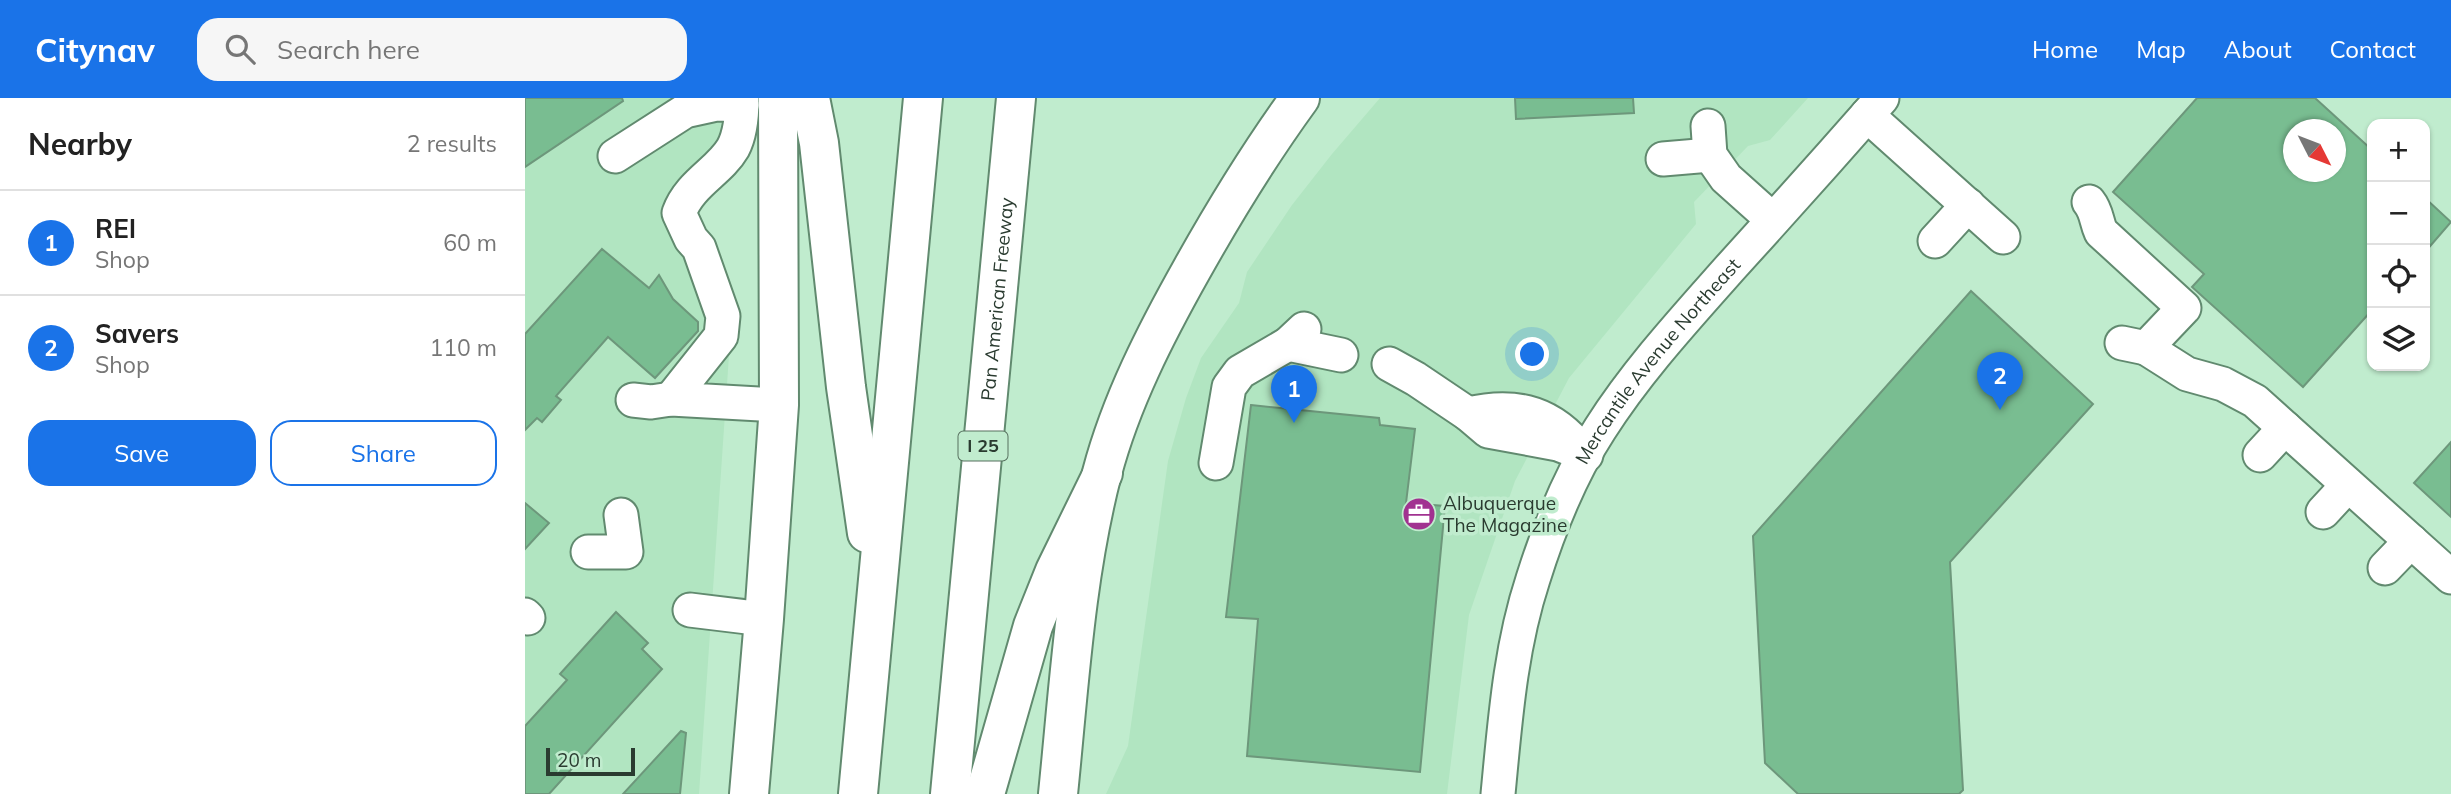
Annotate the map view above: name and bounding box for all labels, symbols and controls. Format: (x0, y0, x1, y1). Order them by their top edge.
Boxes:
search box (197, 18, 687, 81)
text: Citynav (35, 29, 155, 70)
icon: search (221, 30, 259, 68)
text: Search here (277, 33, 420, 66)
text: Home (2032, 34, 2098, 64)
text: Map (2136, 34, 2186, 64)
text: About (2224, 34, 2292, 64)
text: Contact (2330, 34, 2416, 64)
north arrow (2283, 119, 2346, 182)
map controls (2367, 119, 2430, 371)
button: + (2367, 119, 2430, 182)
text: Nearby (28, 125, 132, 163)
text: 2 results (407, 129, 497, 158)
button: − (2367, 182, 2430, 245)
street label: Pan American Freeway (975, 196, 1019, 402)
text: REI (95, 212, 136, 245)
text: 1 (44, 228, 58, 257)
text: 60 m (443, 228, 497, 257)
text: Shop (95, 245, 150, 274)
button: locate (2367, 245, 2430, 308)
street label: Mercantile Avenue Northeast (1570, 253, 1746, 468)
button: layers (2367, 308, 2430, 371)
text: Savers (95, 317, 179, 350)
text: 2 (44, 333, 58, 362)
text: 110 m (429, 333, 497, 362)
your location (1515, 337, 1549, 371)
text: Shop (95, 350, 150, 379)
pin: 2 (1977, 352, 2023, 410)
pin: 1 (1271, 365, 1317, 423)
button: Save (28, 420, 256, 486)
button: Share (270, 420, 497, 486)
road number: I 25 (959, 432, 1007, 460)
place label: Albuquerque The Magazine (1443, 491, 1567, 537)
office icon: Albuquerque The Magazine (1400, 495, 1438, 533)
scale bar (546, 745, 635, 777)
text: 20 m (557, 748, 601, 772)

